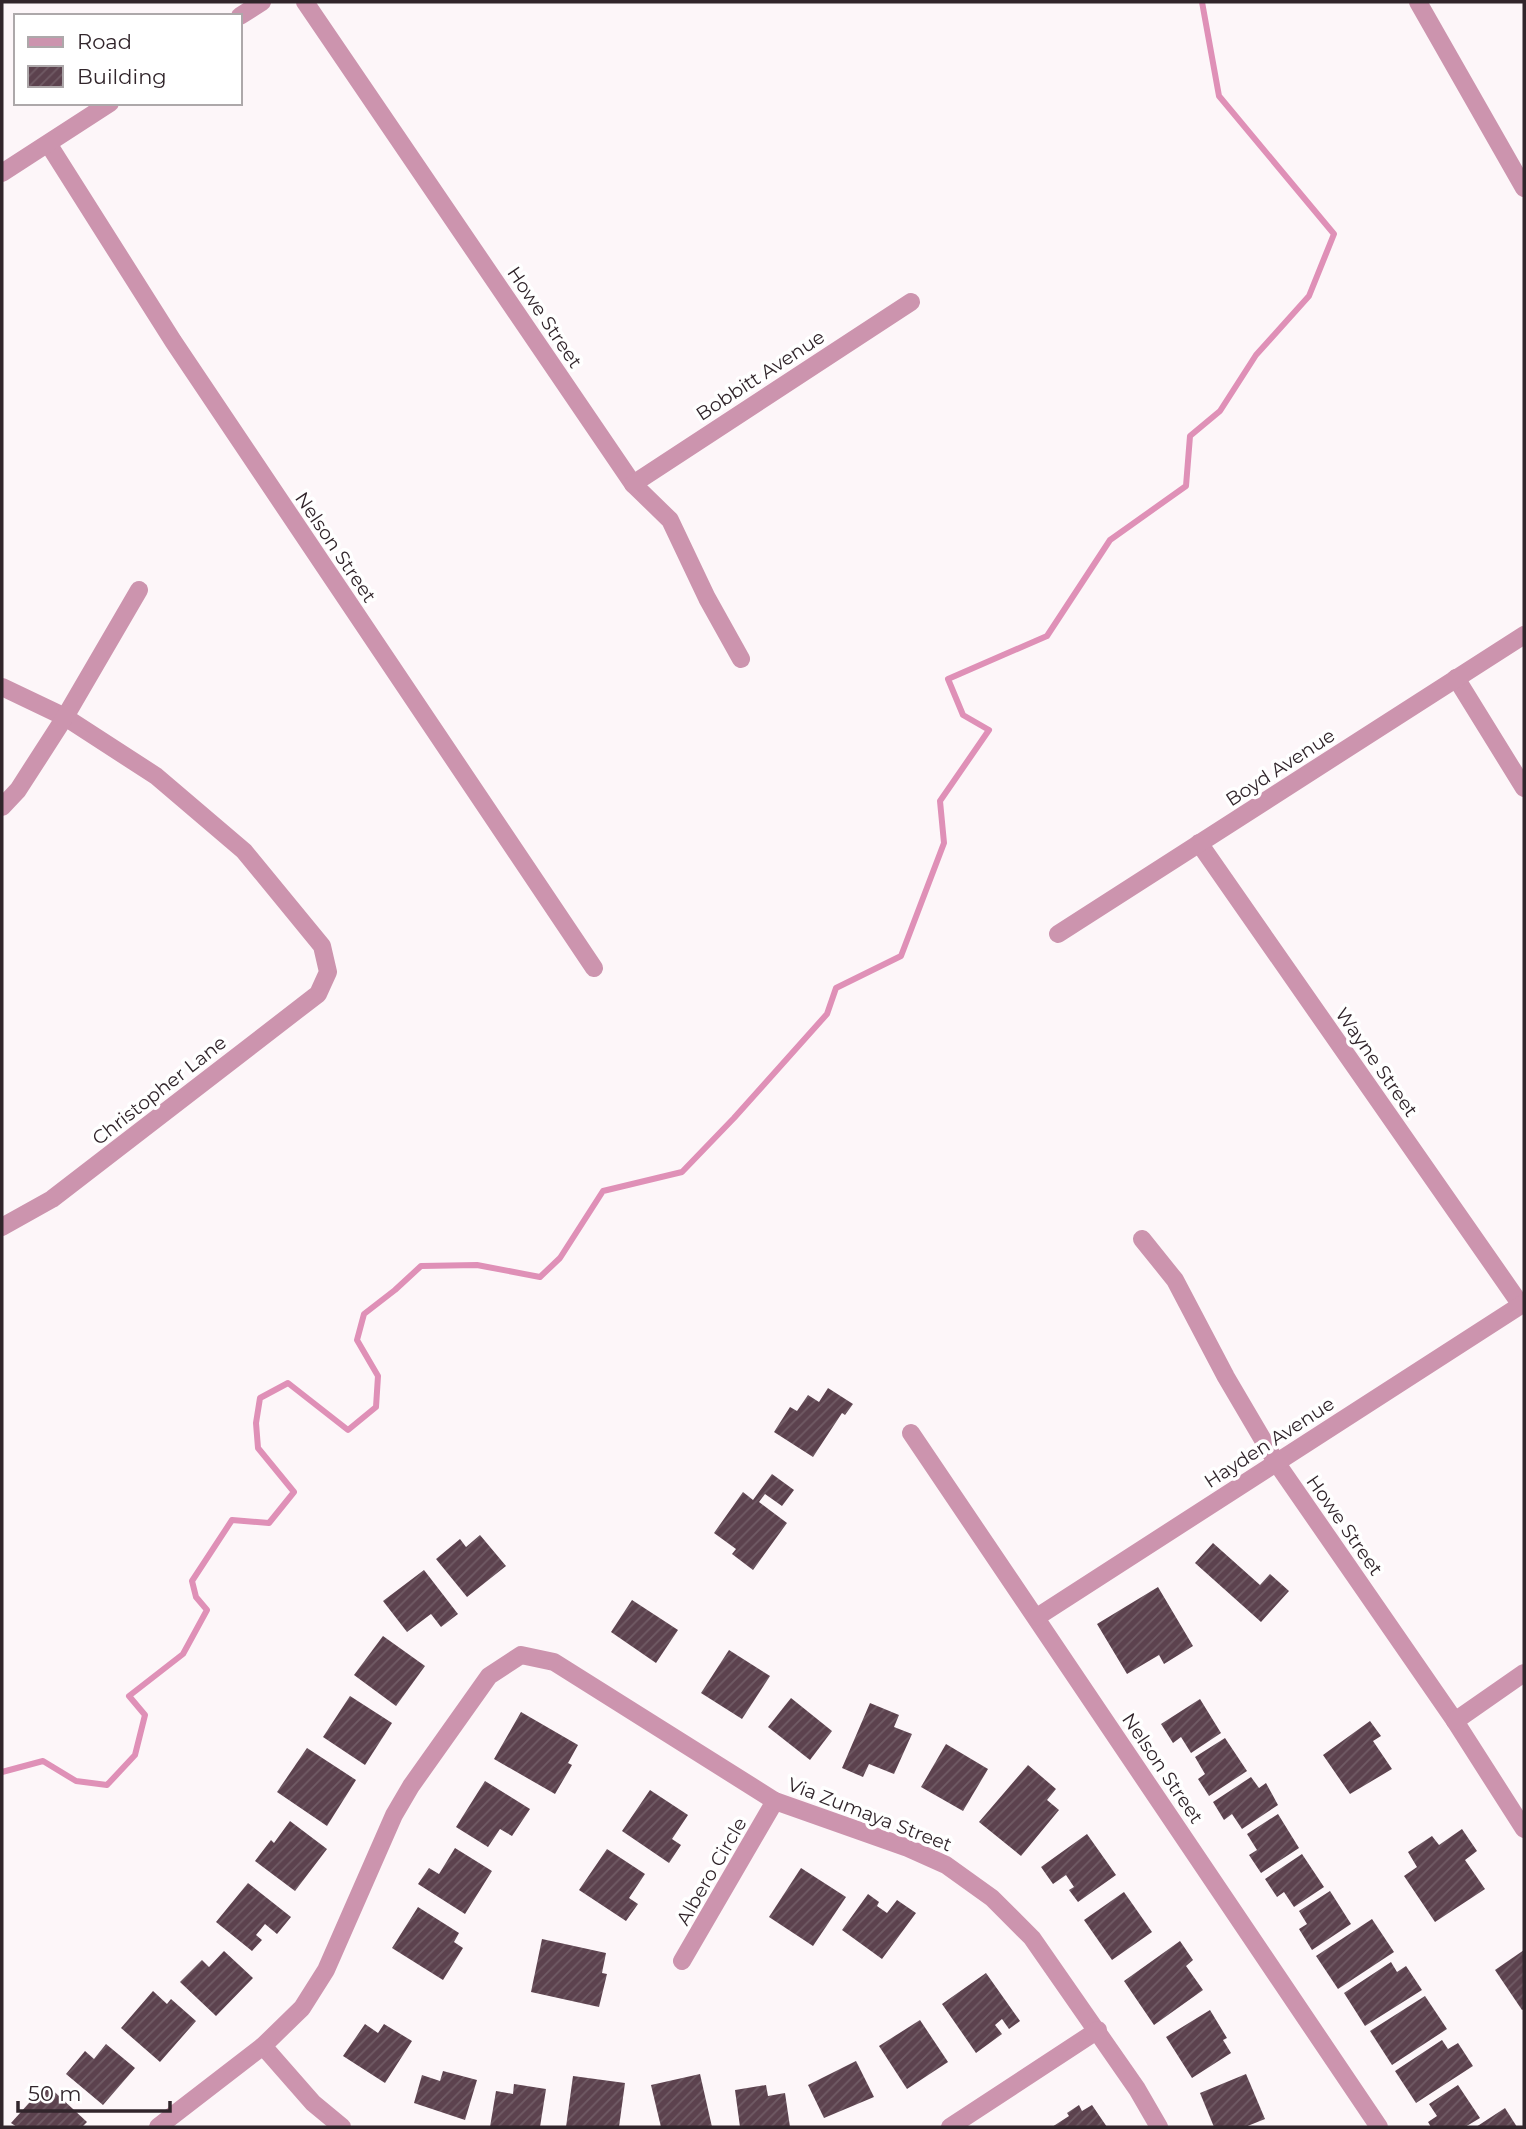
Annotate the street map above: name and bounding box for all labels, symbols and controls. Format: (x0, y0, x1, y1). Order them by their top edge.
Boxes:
legend (14, 14, 242, 105)
text: Road (77, 29, 132, 54)
text: Building (77, 64, 167, 89)
street label: Howe Street (502, 262, 587, 373)
street label: Bobbitt Avenue (692, 325, 829, 426)
street label: Nelson Street (290, 488, 381, 607)
street label: Boyd Avenue (1221, 724, 1339, 811)
street label: Wayne Street (1330, 1003, 1423, 1122)
street label: Christopher Lane (88, 1031, 231, 1150)
street label: Hayden Avenue (1200, 1392, 1339, 1493)
street label: Howe Street (1302, 1471, 1388, 1580)
street label: Nelson Street (1117, 1709, 1208, 1828)
street label: Via Zumaya Street (785, 1773, 955, 1856)
street label: Albero Circle (671, 1813, 752, 1929)
scale bar (18, 2070, 170, 2114)
text: 50 m (28, 2081, 82, 2106)

